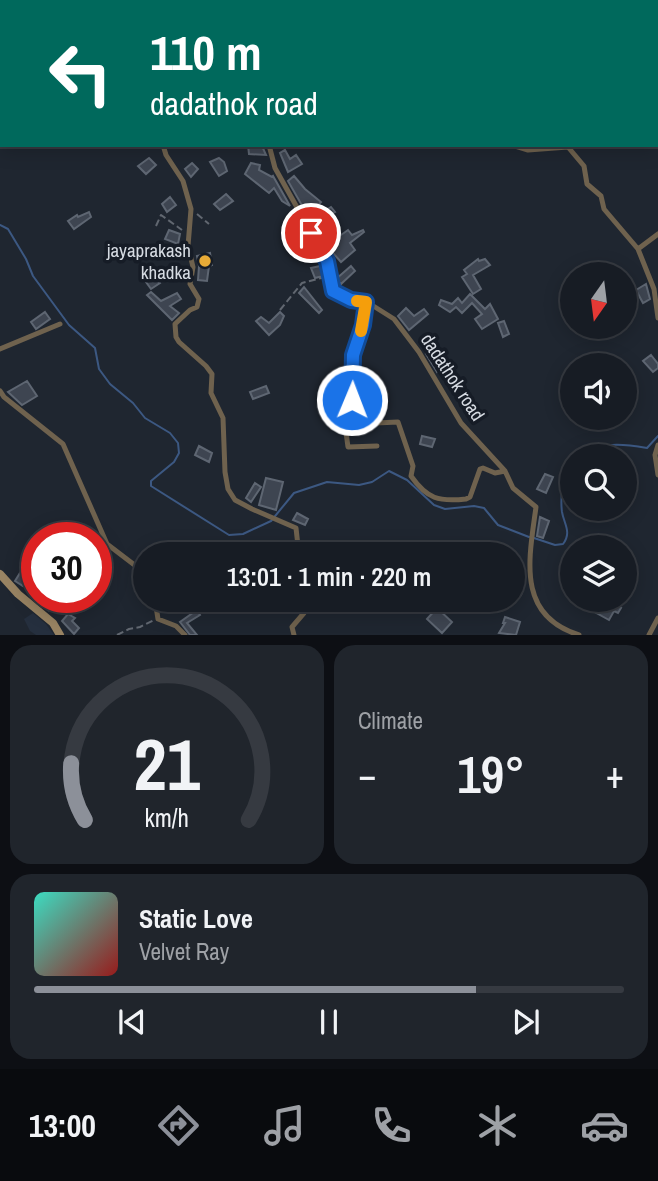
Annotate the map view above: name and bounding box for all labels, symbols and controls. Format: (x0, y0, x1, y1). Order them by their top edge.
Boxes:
text: 110 m (150, 19, 262, 85)
icon: left (35, 28, 126, 119)
text: dadathok road (150, 82, 318, 125)
pin (281, 203, 341, 263)
icon: arrive (292, 214, 330, 252)
place label: jayaprakash khadka (106, 237, 191, 285)
marker: jayaprakash khadka (197, 253, 213, 269)
north arrow (560, 262, 637, 340)
map controls (560, 262, 637, 612)
street label: dadathok road (415, 328, 491, 426)
button: sound (560, 353, 637, 430)
position arrow (315, 363, 389, 437)
button: search (560, 444, 637, 521)
speed limit sign: 30 (21, 522, 112, 613)
button: layers (560, 535, 637, 612)
text: 13:01 · 1 min · 220 m (227, 559, 431, 594)
text: Climate (358, 705, 423, 736)
text: 21 (134, 716, 201, 814)
text: 19° (457, 739, 525, 809)
text: − (358, 749, 376, 800)
text: + (606, 749, 624, 800)
text: km/h (145, 801, 189, 835)
text: Static Love (139, 901, 253, 936)
text: Velvet Ray (139, 936, 229, 967)
icon: previous (113, 1003, 151, 1041)
icon: pause (310, 1003, 348, 1041)
icon: next (507, 1003, 545, 1041)
icon: directions (154, 1101, 203, 1150)
icon: music (260, 1101, 309, 1150)
icon: phone (367, 1101, 416, 1150)
icon: climate (473, 1101, 522, 1150)
icon: car (580, 1101, 629, 1150)
text: 13:00 (29, 1104, 96, 1147)

